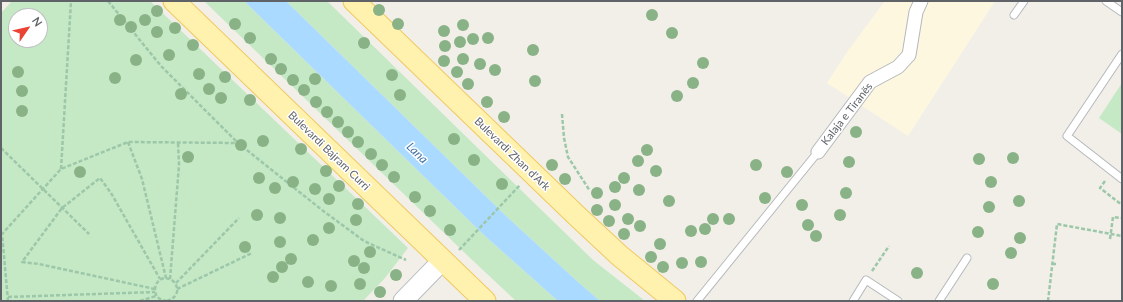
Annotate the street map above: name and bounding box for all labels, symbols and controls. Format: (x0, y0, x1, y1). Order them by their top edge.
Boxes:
north arrow (8, 8, 48, 48)
text: N (30, 14, 45, 29)
street label: Kalaja e Tiranës (819, 80, 875, 148)
street label: Bulevardi Bajram Curri (285, 109, 373, 193)
street label: Bulevardi Zhan d'Ark (472, 115, 552, 193)
water label: Lana (403, 139, 431, 167)

